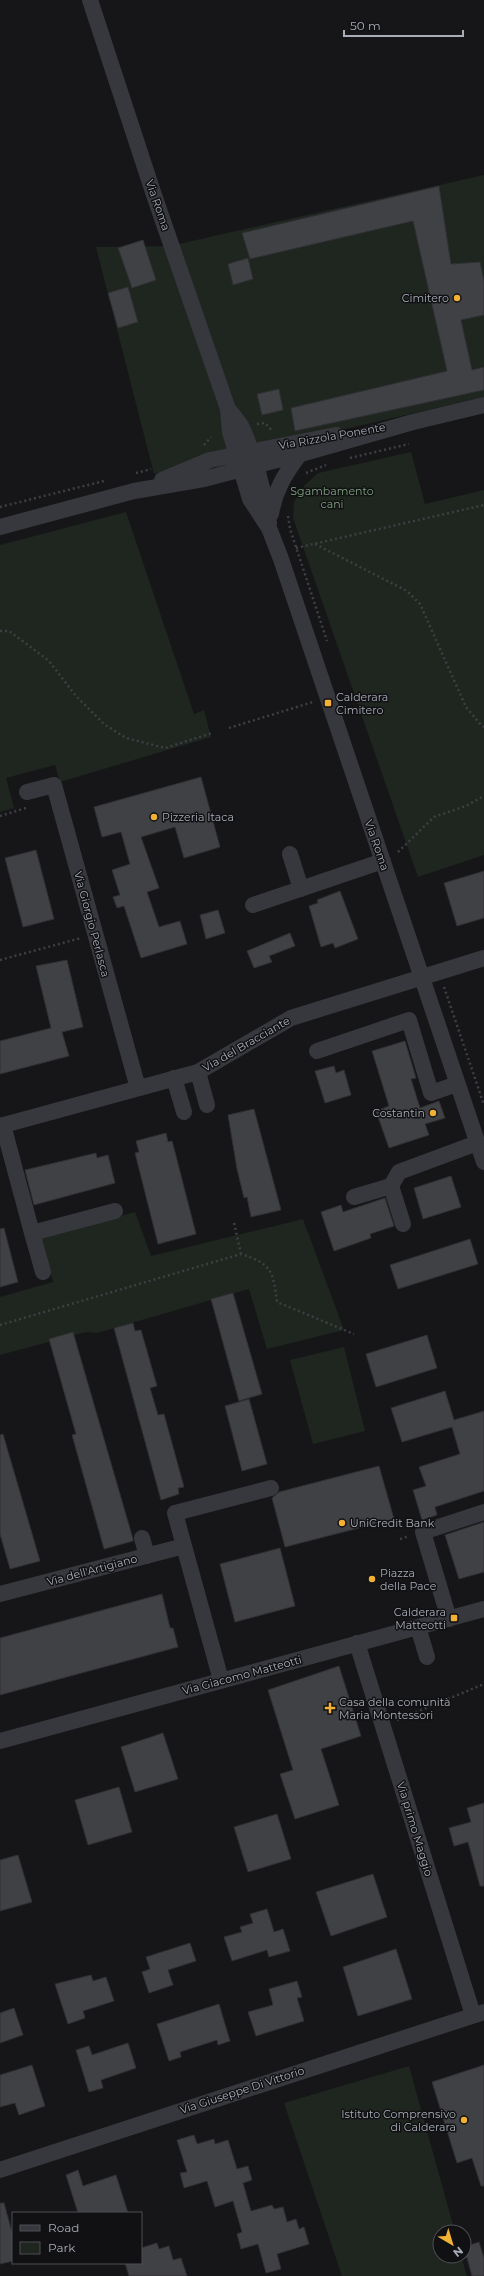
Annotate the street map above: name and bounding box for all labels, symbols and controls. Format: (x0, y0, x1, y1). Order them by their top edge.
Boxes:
scale bar (344, 12, 463, 38)
text: 50 m (350, 18, 381, 33)
street label: Via Roma (143, 178, 173, 232)
place label: Cimitero (402, 291, 449, 305)
marker: Cimitero (452, 293, 462, 303)
street label: Via Rizzola Ponente (278, 420, 387, 452)
park label: Sgambamento cani (290, 484, 374, 511)
place label: Calderara Cimitero (336, 690, 388, 717)
marker: Calderara Cimitero (323, 698, 333, 708)
place label: Pizzeria Itaca (162, 810, 234, 824)
marker: Pizzeria Itaca (149, 812, 159, 822)
street label: Via Roma (362, 818, 392, 872)
street label: Via Giorgio Perlasca (71, 870, 113, 978)
street label: Via del Bracciante (200, 1013, 292, 1075)
place label: Costantin (372, 1106, 425, 1120)
marker: Costantin (428, 1108, 438, 1118)
place label: UniCredit Bank (350, 1516, 435, 1530)
marker: UniCredit Bank (337, 1518, 347, 1528)
street label: Via dell'Artigiano (45, 1551, 139, 1589)
place label: Piazza della Pace (380, 1566, 437, 1593)
marker: Piazza della Pace (367, 1574, 377, 1584)
place label: Calderara Matteotti (394, 1605, 446, 1632)
marker: Calderara Matteotti (449, 1613, 459, 1623)
street label: Via Giacomo Matteotti (181, 1652, 303, 1698)
place label: Casa della comunità Maria Montessori (339, 1695, 450, 1722)
marker: Casa della comunità Maria Montessori (324, 1702, 336, 1714)
street label: Via primo Maggio (394, 1780, 436, 1878)
street label: Via Giuseppe Di Vittorio (178, 2063, 306, 2117)
place label: Istituto Comprensivo di Calderara (341, 2107, 456, 2134)
marker: Istituto Comprensivo di Calderara (459, 2115, 469, 2125)
legend (12, 2212, 142, 2264)
text: Road (48, 2220, 79, 2235)
north arrow (432, 2224, 472, 2264)
text: Park (48, 2240, 76, 2255)
text: N (450, 2244, 466, 2260)

